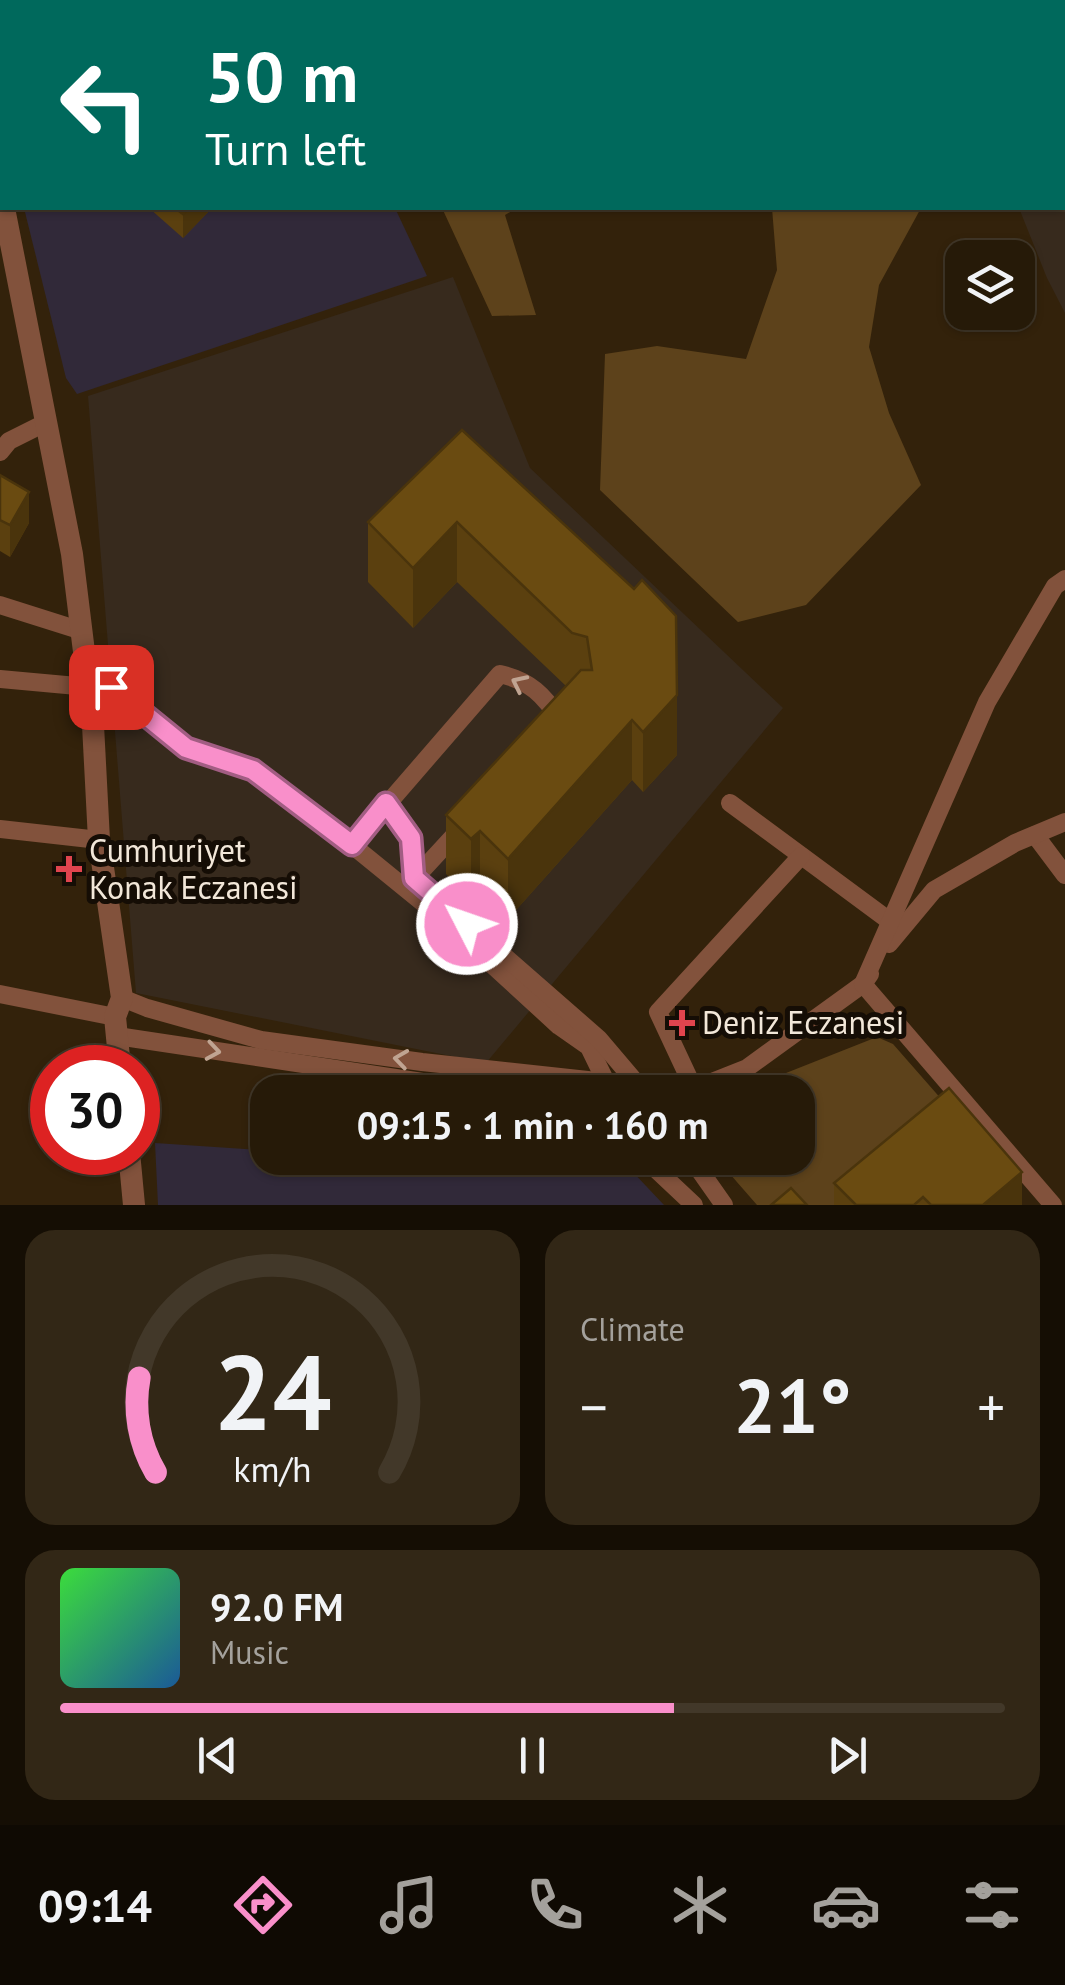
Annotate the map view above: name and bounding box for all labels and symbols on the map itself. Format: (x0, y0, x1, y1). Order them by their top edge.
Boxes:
pin (69, 645, 154, 730)
one-way arrow (511, 675, 529, 695)
place label: Cumhuriyet Konak Eczanesi (89, 829, 297, 908)
marker: Cumhuriyet Konak Eczanesi (58, 858, 80, 880)
position arrow (415, 872, 519, 976)
place label: Deniz Eczanesi (702, 1001, 904, 1043)
marker: Deniz Eczanesi (671, 1012, 693, 1034)
one-way arrow (205, 1040, 221, 1061)
speed limit sign: 30 (30, 1045, 160, 1175)
one-way arrow (392, 1049, 408, 1070)

